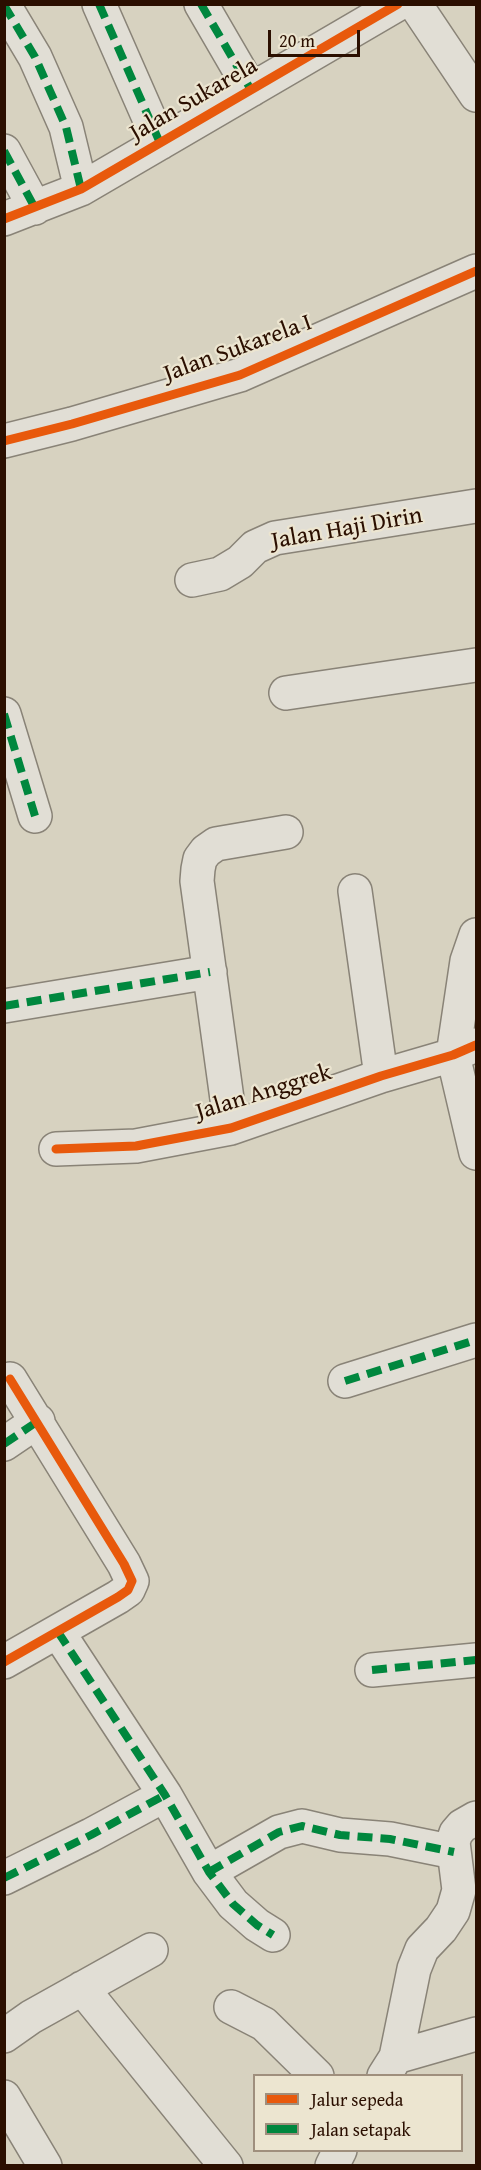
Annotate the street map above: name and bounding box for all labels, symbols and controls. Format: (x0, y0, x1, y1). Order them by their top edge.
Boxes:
scale bar (271, 18, 362, 56)
text: 20 m (279, 27, 315, 54)
street label: Jalan Sukarela (125, 52, 263, 148)
street label: Jalan Sukarela I (160, 309, 316, 389)
street label: Jalan Haji Dirin (269, 502, 425, 556)
street label: Jalan Anggrek (193, 1059, 335, 1127)
legend (253, 2074, 463, 2152)
text: Jalur sepeda (311, 2086, 403, 2113)
text: Jalan setapak (311, 2116, 411, 2143)

